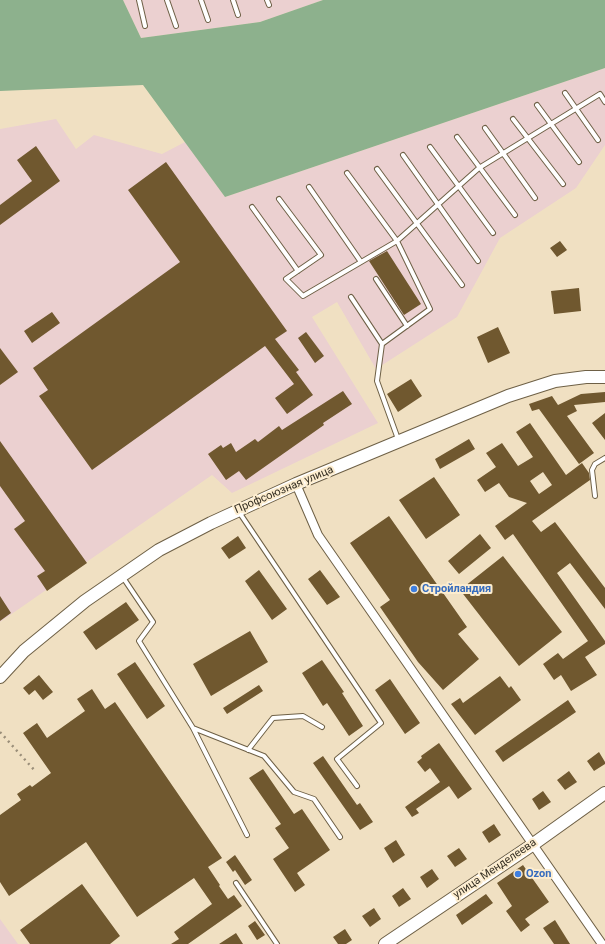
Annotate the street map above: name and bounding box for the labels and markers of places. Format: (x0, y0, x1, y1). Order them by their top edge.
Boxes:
place label: Стройландия (422, 582, 491, 596)
marker: Стройландия (409, 584, 419, 594)
place label: Ozon (526, 867, 551, 881)
marker: Ozon (513, 869, 523, 879)

